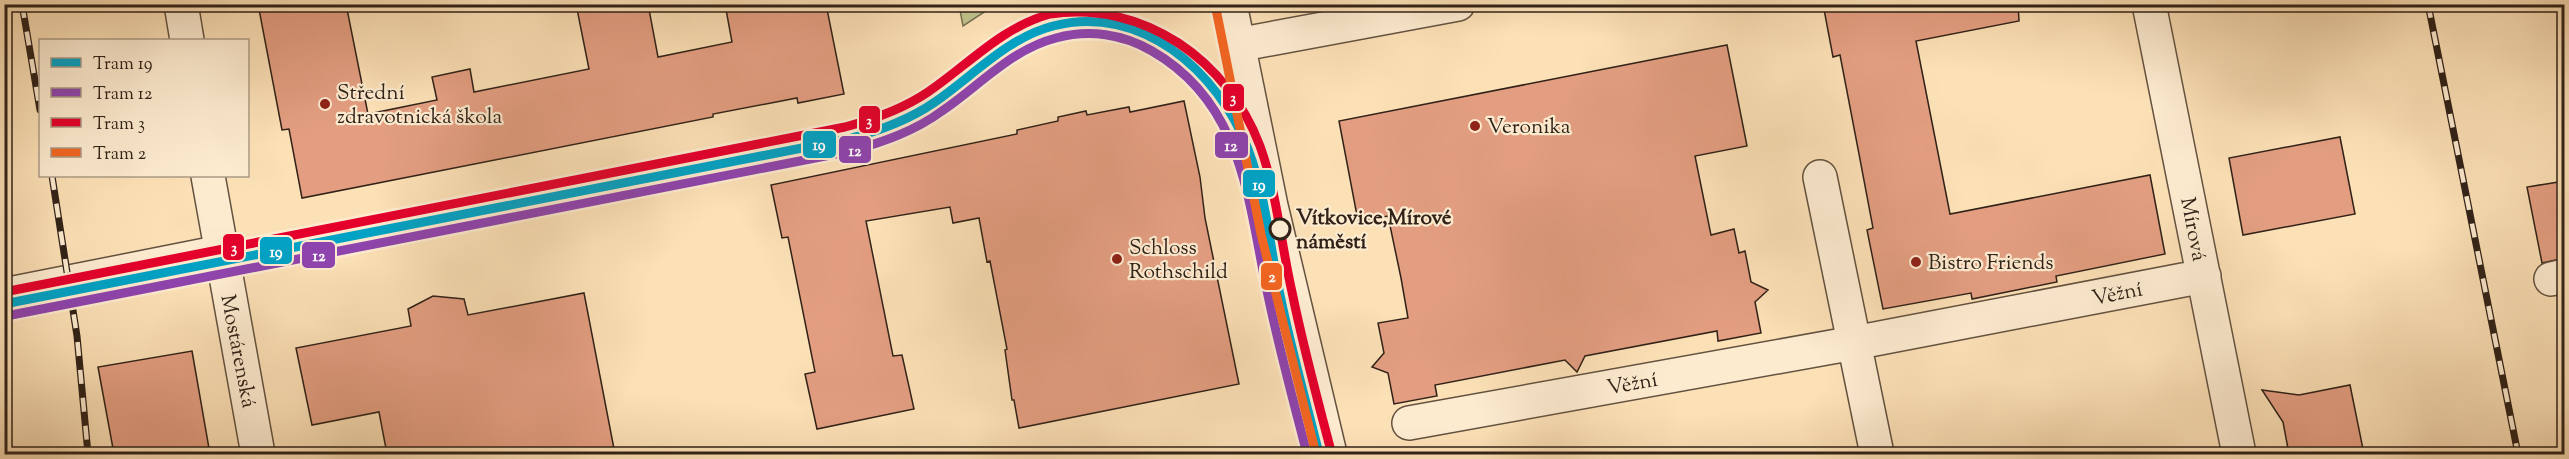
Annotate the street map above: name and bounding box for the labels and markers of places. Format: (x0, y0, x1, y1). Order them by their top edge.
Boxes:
place label: Střední zdravotnická škola (337, 79, 503, 133)
marker: Střední zdravotnická škola (318, 97, 332, 111)
place label: Veronika (1487, 113, 1571, 143)
marker: Veronika (1468, 119, 1482, 133)
place label: Vítkovice,Mírové náměstí (1296, 204, 1452, 258)
marker: Vítkovice,Mírové náměstí (1269, 218, 1291, 240)
place label: Schloss Rothschild (1129, 234, 1228, 288)
place label: Bistro Friends (1928, 249, 2054, 279)
marker: Schloss Rothschild (1110, 252, 1124, 266)
marker: Bistro Friends (1909, 255, 1923, 269)

